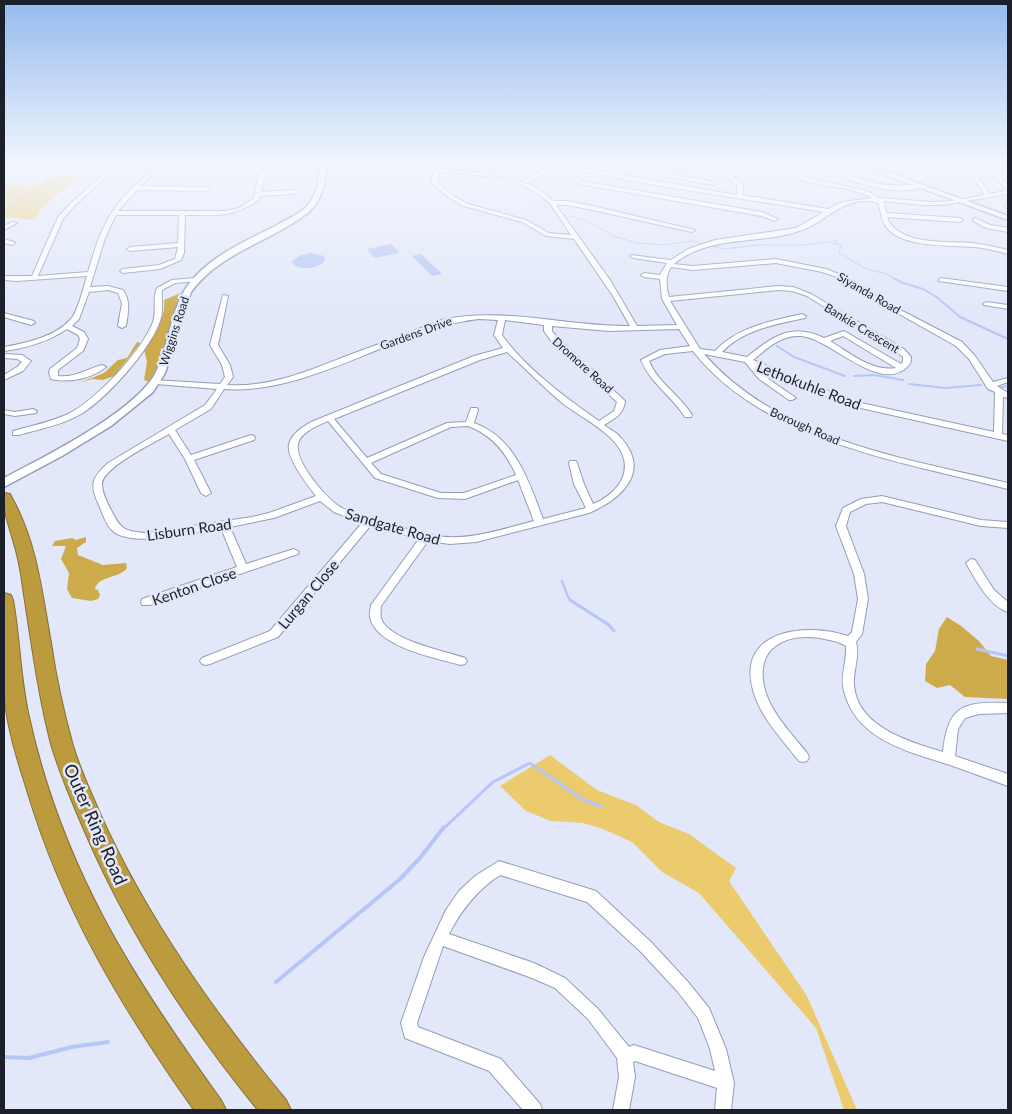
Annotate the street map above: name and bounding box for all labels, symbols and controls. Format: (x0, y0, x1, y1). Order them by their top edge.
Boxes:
street label: Siyanda Road (835, 269, 903, 317)
street label: Wiggins Road (156, 294, 192, 368)
street label: Bankie Crescent (822, 300, 903, 357)
street label: Gardens Drive (378, 313, 454, 353)
street label: Dromore Road (549, 334, 617, 396)
street label: Lethokuhle Road (754, 357, 864, 413)
street label: Borough Road (768, 404, 842, 448)
street label: Sandgate Road (344, 504, 442, 548)
street label: Lisburn Road (145, 514, 233, 544)
street label: Lurgan Close (274, 556, 342, 632)
street label: Kenton Close (149, 563, 239, 609)
street label: Outer Ring Road (59, 760, 133, 888)

